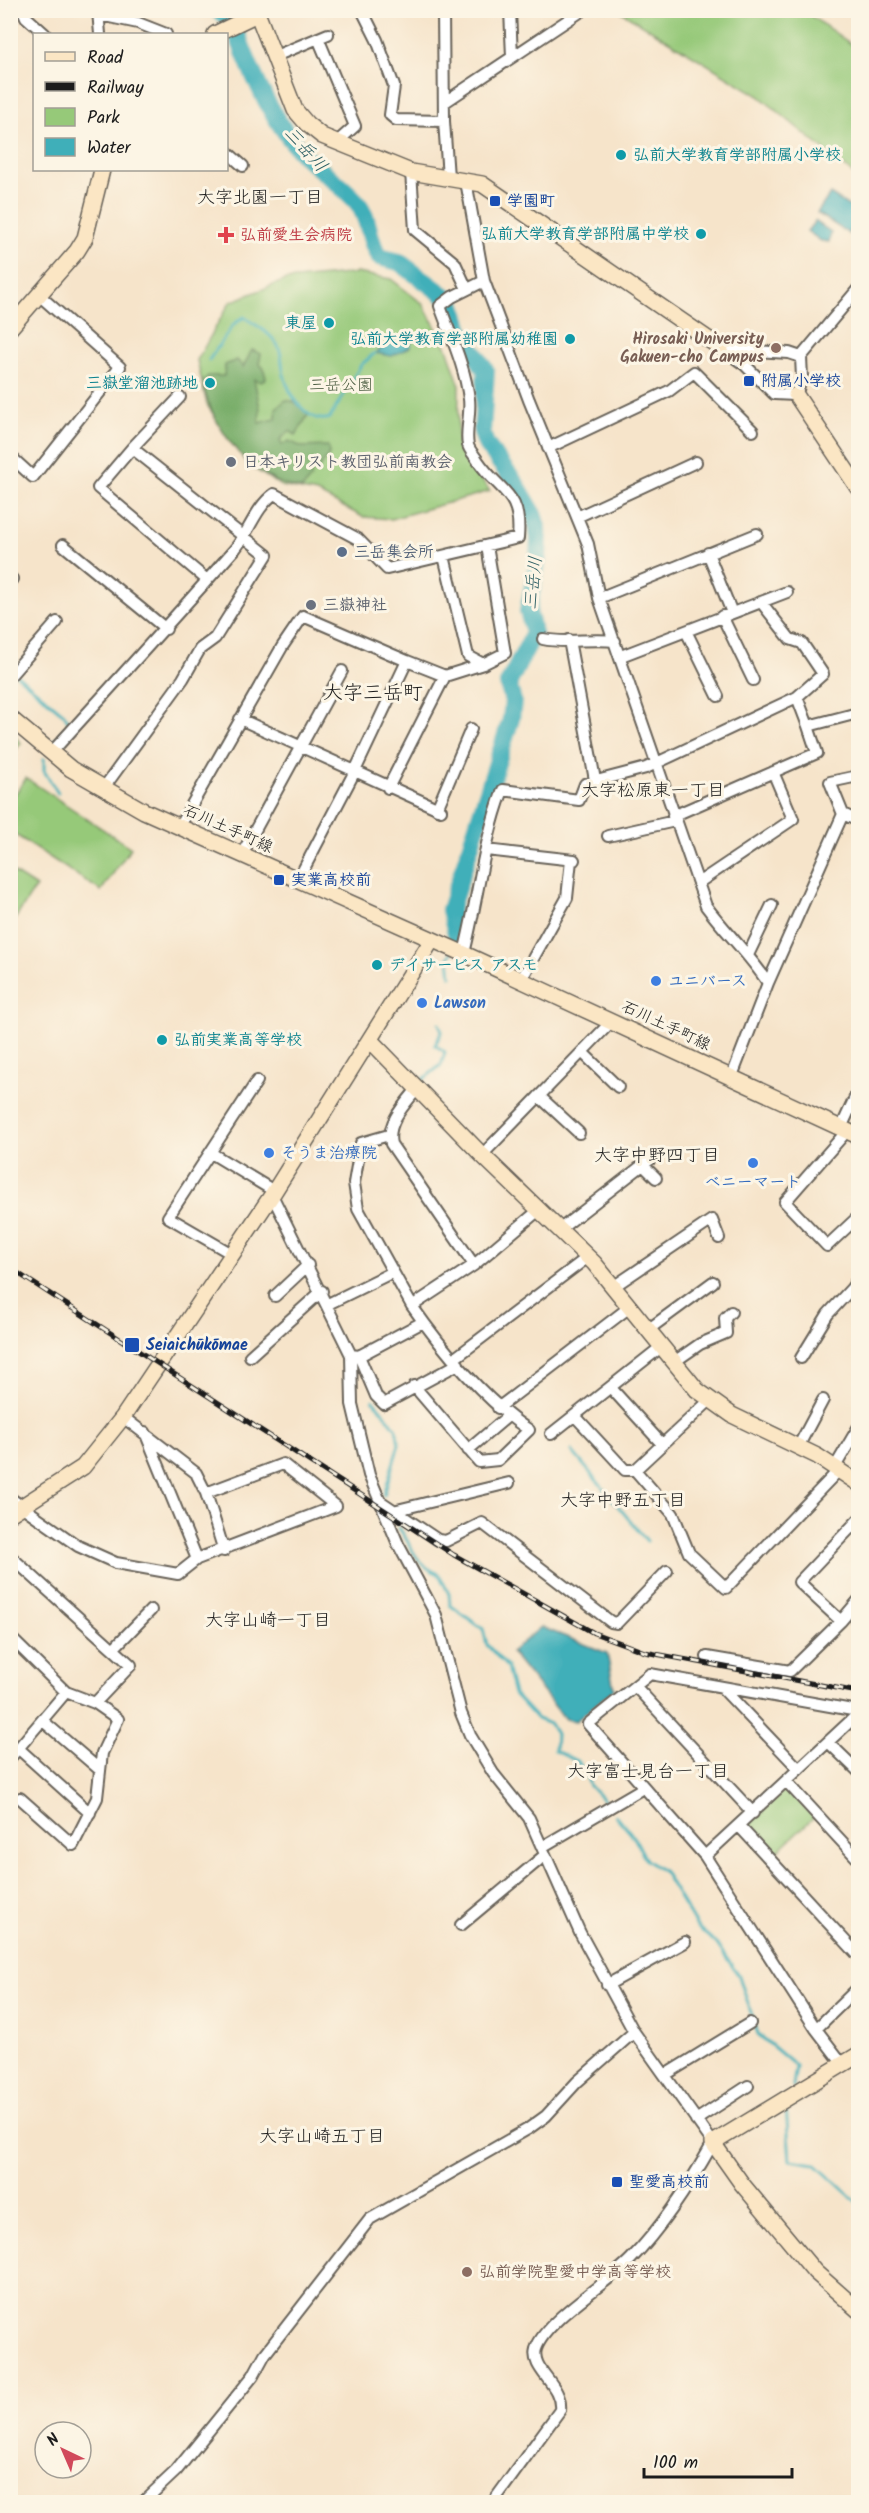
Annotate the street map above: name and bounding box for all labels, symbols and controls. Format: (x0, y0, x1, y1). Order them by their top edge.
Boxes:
legend (33, 33, 228, 171)
text: Road (87, 44, 124, 73)
text: Railway (87, 74, 144, 103)
text: Park (87, 104, 120, 133)
water label: 三岳川 (276, 120, 334, 180)
text: Water (87, 134, 132, 163)
place label: 弘前大学教育学部附属小学校 (633, 143, 841, 168)
marker: 弘前大学教育学部附属小学校 (614, 148, 628, 162)
district label: 大字北園一丁目 (197, 184, 323, 213)
place label: 学園町 (507, 189, 555, 214)
marker: 学園町 (488, 194, 502, 208)
place label: 弘前大学教育学部附属中学校 (481, 222, 689, 247)
place label: 弘前愛生会病院 (240, 223, 352, 248)
marker: 弘前愛生会病院 (217, 226, 235, 244)
marker: 弘前大学教育学部附属中学校 (694, 227, 708, 241)
place label: 東屋 (285, 311, 317, 336)
marker: 東屋 (322, 316, 336, 330)
place label: 弘前大学教育学部附属幼稚園 (350, 327, 558, 352)
place label: Hirosaki University Gakuen-cho Campus (620, 327, 765, 370)
marker: 弘前大学教育学部附属幼稚園 (563, 332, 577, 346)
marker: Hirosaki University Gakuen-cho Campus (769, 341, 783, 355)
place label: 附属小学校 (761, 369, 841, 394)
place label: 三嶽堂溜池跡地 (86, 371, 198, 396)
park label: 三岳公園 (309, 373, 373, 398)
marker: 附属小学校 (742, 374, 756, 388)
marker: 三嶽堂溜池跡地 (203, 376, 217, 390)
place label: 日本キリスト教団弘前南教会 (243, 450, 452, 475)
marker: 日本キリスト教団弘前南教会 (224, 455, 238, 469)
place label: 三岳集会所 (354, 540, 434, 565)
marker: 三岳集会所 (335, 545, 349, 559)
water label: 三岳川 (517, 555, 551, 611)
place label: 三嶽神社 (323, 593, 387, 618)
marker: 三嶽神社 (304, 598, 318, 612)
district label: 大字三岳町 (323, 678, 423, 710)
district label: 大字松原東一丁目 (581, 777, 725, 806)
street label: 石川土手町線 (179, 798, 277, 860)
place label: 実業高校前 (291, 868, 371, 893)
marker: 実業高校前 (272, 873, 286, 887)
place label: デイサービス アスモ (389, 953, 538, 978)
marker: デイサービス アスモ (370, 958, 384, 972)
place label: ユニバース (668, 969, 747, 994)
marker: ユニバース (649, 974, 663, 988)
place label: Lawson (434, 991, 486, 1016)
street label: 石川土手町線 (617, 994, 715, 1058)
marker: Lawson (415, 996, 429, 1010)
place label: 弘前実業高等学校 (174, 1028, 302, 1053)
marker: 弘前実業高等学校 (155, 1033, 169, 1047)
place label: そうま治療院 (281, 1141, 377, 1166)
district label: 大字中野四丁目 (594, 1142, 720, 1171)
marker: そうま治療院 (262, 1146, 276, 1160)
marker: ベニーマート (746, 1156, 760, 1170)
place label: ベニーマート (705, 1170, 801, 1195)
place label: Seiaichūkōmae (146, 1333, 248, 1358)
marker: Seiaichūkōmae (123, 1336, 141, 1354)
district label: 大字中野五丁目 (560, 1487, 686, 1516)
district label: 大字山崎一丁目 (205, 1607, 331, 1636)
district label: 大字富士見台一丁目 (567, 1758, 729, 1787)
district label: 大字山崎五丁目 (259, 2123, 385, 2152)
place label: 聖愛高校前 (629, 2170, 709, 2195)
marker: 聖愛高校前 (610, 2175, 624, 2189)
place label: 弘前学院聖愛中学高等学校 (479, 2260, 671, 2285)
marker: 弘前学院聖愛中学高等学校 (460, 2265, 474, 2279)
north arrow (33, 2420, 93, 2480)
text: N (41, 2428, 66, 2453)
scale bar (644, 2441, 792, 2479)
text: 100 m (653, 2449, 698, 2478)

